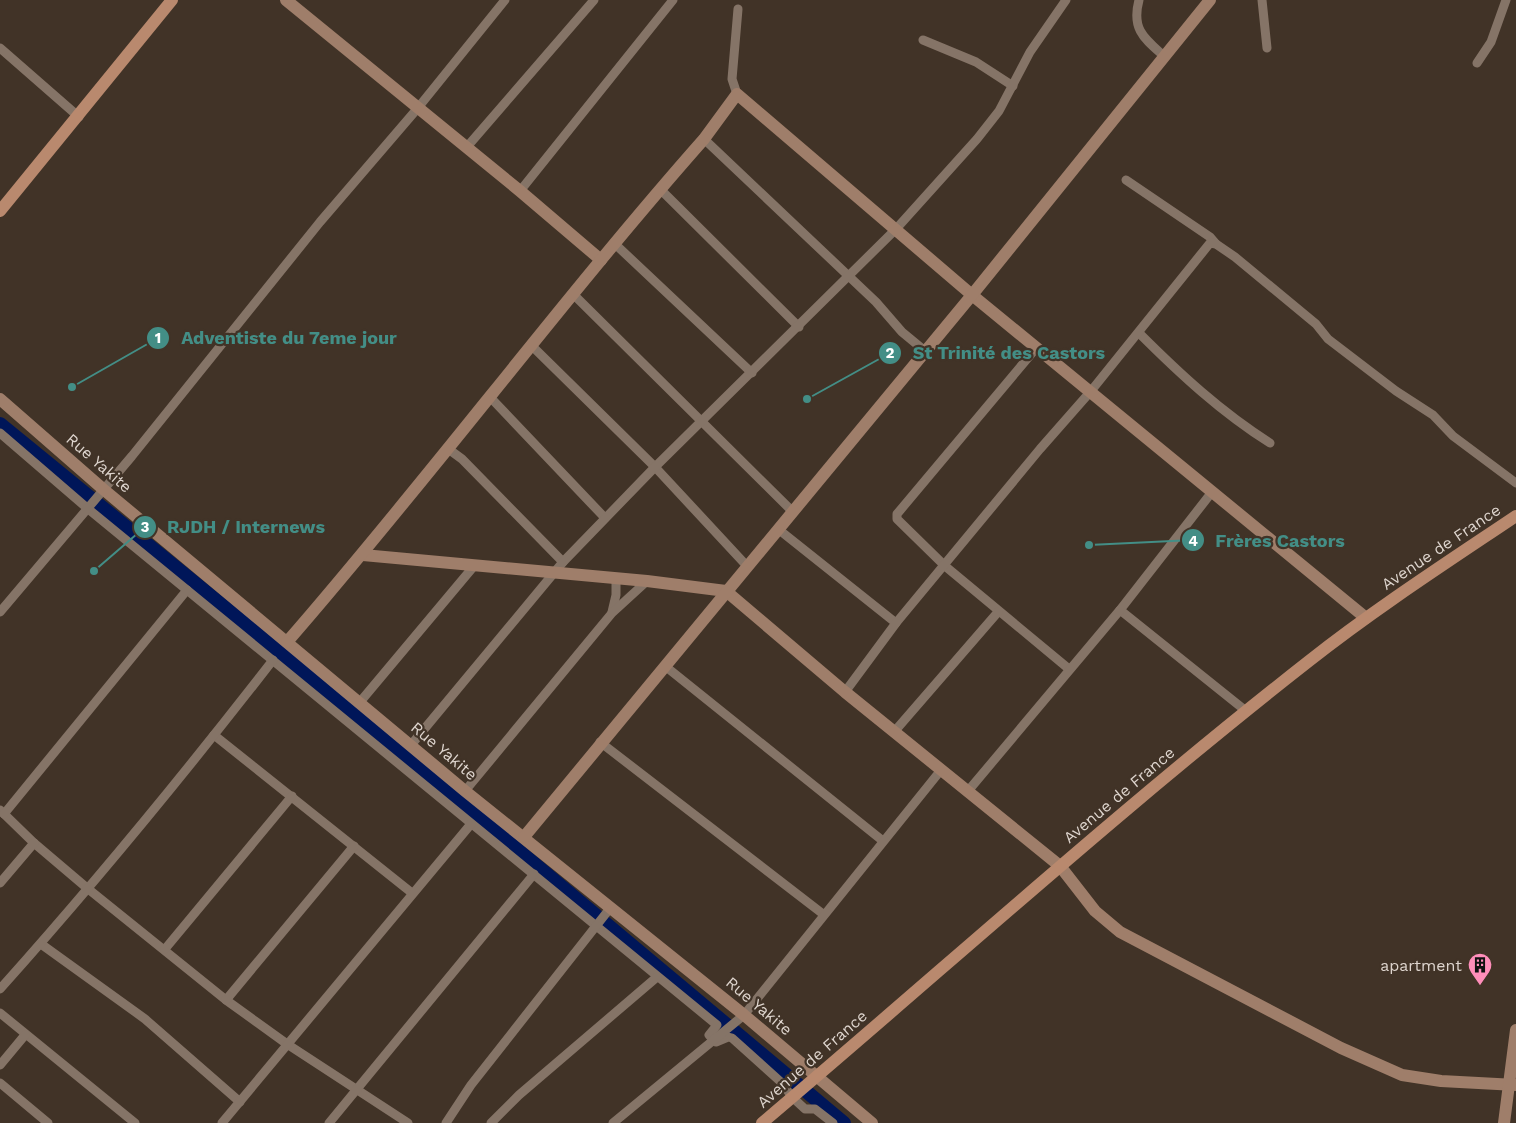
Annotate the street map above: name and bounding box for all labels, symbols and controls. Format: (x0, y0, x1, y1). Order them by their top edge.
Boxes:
callout: Adventiste du 7eme jour (146, 321, 407, 354)
text: Adventiste du 7eme jour (181, 327, 397, 348)
text: 1 (155, 329, 161, 347)
callout: St Trinité des Castors (877, 337, 1115, 370)
text: St Trinité des Castors (913, 342, 1106, 363)
text: 2 (886, 344, 895, 362)
street label: Rue Yakite (62, 429, 136, 497)
street label: Avenue de France (1378, 500, 1504, 594)
callout: RJDH / Internews (132, 510, 335, 543)
text: RJDH / Internews (167, 516, 325, 537)
text: 3 (141, 518, 150, 536)
callout: Frères Castors (1180, 524, 1355, 557)
text: Frères Castors (1215, 530, 1345, 551)
text: 4 (1188, 532, 1198, 550)
street label: Rue Yakite (407, 718, 481, 784)
street label: Avenue de France (1060, 743, 1178, 847)
building icon: apartment (1467, 952, 1493, 986)
place label: apartment (1380, 956, 1462, 975)
street label: Rue Yakite (722, 973, 796, 1039)
street label: Avenue de France (753, 1006, 871, 1112)

